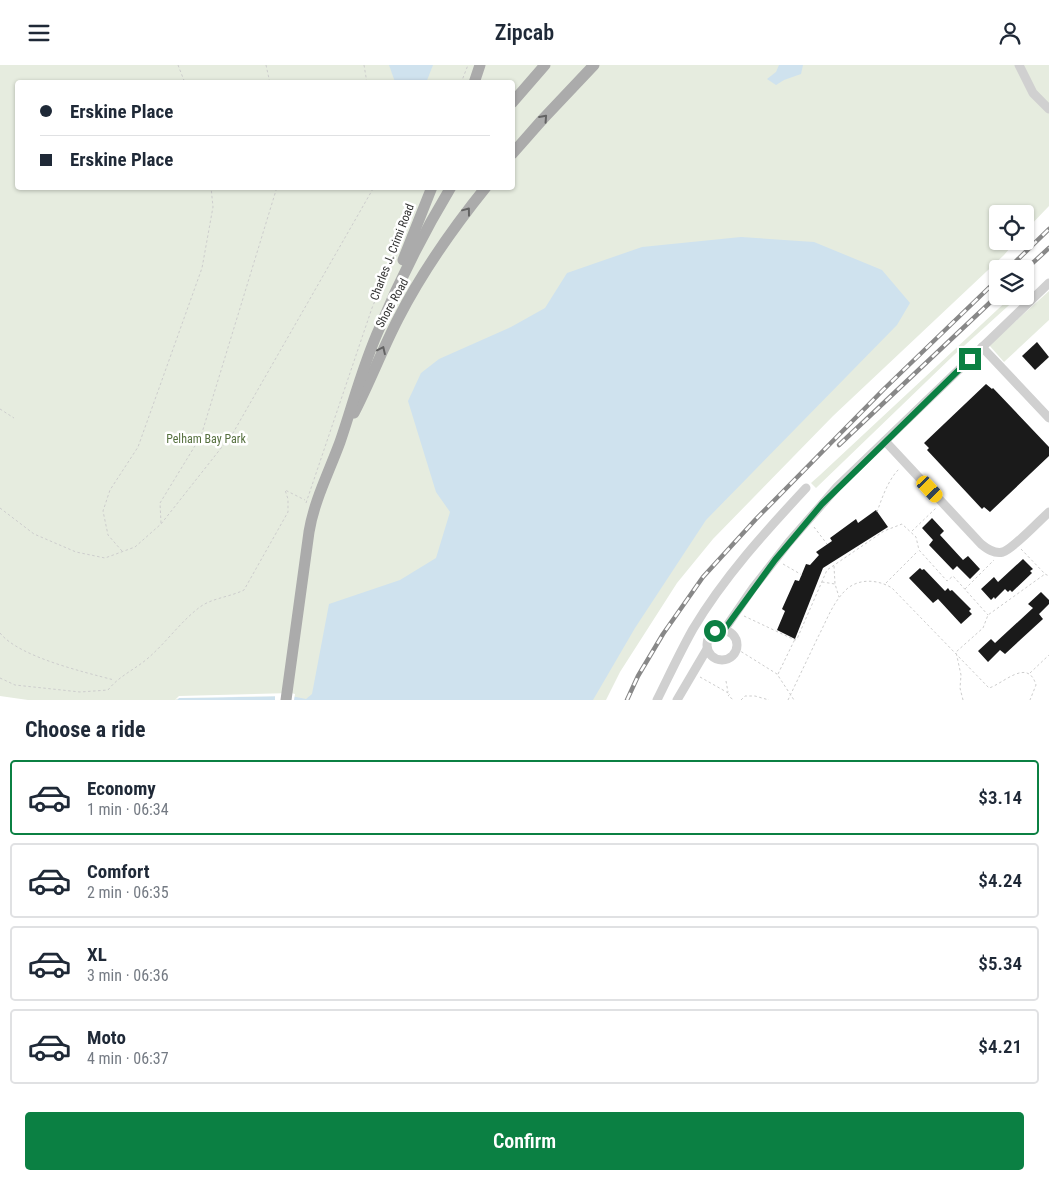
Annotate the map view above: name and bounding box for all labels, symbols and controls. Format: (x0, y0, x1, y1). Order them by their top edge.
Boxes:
icon: menu (25, 19, 53, 47)
icon: person (996, 19, 1024, 47)
text: Zipcab (495, 20, 554, 45)
text: Erskine Place (70, 100, 173, 123)
one-way arrow (539, 114, 548, 123)
text: Erskine Place (70, 148, 173, 171)
street label: Charles J. Crimi Road (367, 202, 417, 302)
map controls (989, 205, 1034, 305)
button: locate (989, 205, 1034, 250)
one-way arrow (461, 207, 470, 217)
button: layers (989, 260, 1034, 305)
street label: Shore Road (373, 276, 411, 330)
one-way arrow (376, 346, 387, 355)
route end (959, 348, 981, 370)
park label: Pelham Bay Park (166, 432, 246, 446)
car (914, 473, 945, 505)
route start (704, 620, 726, 642)
text: Choose a ride (25, 717, 146, 742)
icon: car (27, 775, 72, 820)
text: Economy (87, 777, 156, 800)
text: $3.14 (978, 786, 1022, 809)
text: 1 min · 06:34 (87, 800, 169, 819)
icon: car (27, 858, 72, 903)
text: Comfort (87, 860, 150, 883)
text: $4.24 (978, 869, 1022, 892)
text: 2 min · 06:35 (87, 883, 169, 902)
icon: car (27, 941, 72, 986)
text: XL (87, 943, 107, 966)
text: $5.34 (978, 952, 1022, 975)
text: 3 min · 06:36 (87, 966, 169, 985)
icon: car (27, 1024, 72, 1069)
text: Moto (87, 1026, 126, 1049)
text: $4.21 (978, 1035, 1022, 1058)
text: 4 min · 06:37 (87, 1049, 169, 1068)
button: Confirm (25, 1112, 1024, 1170)

